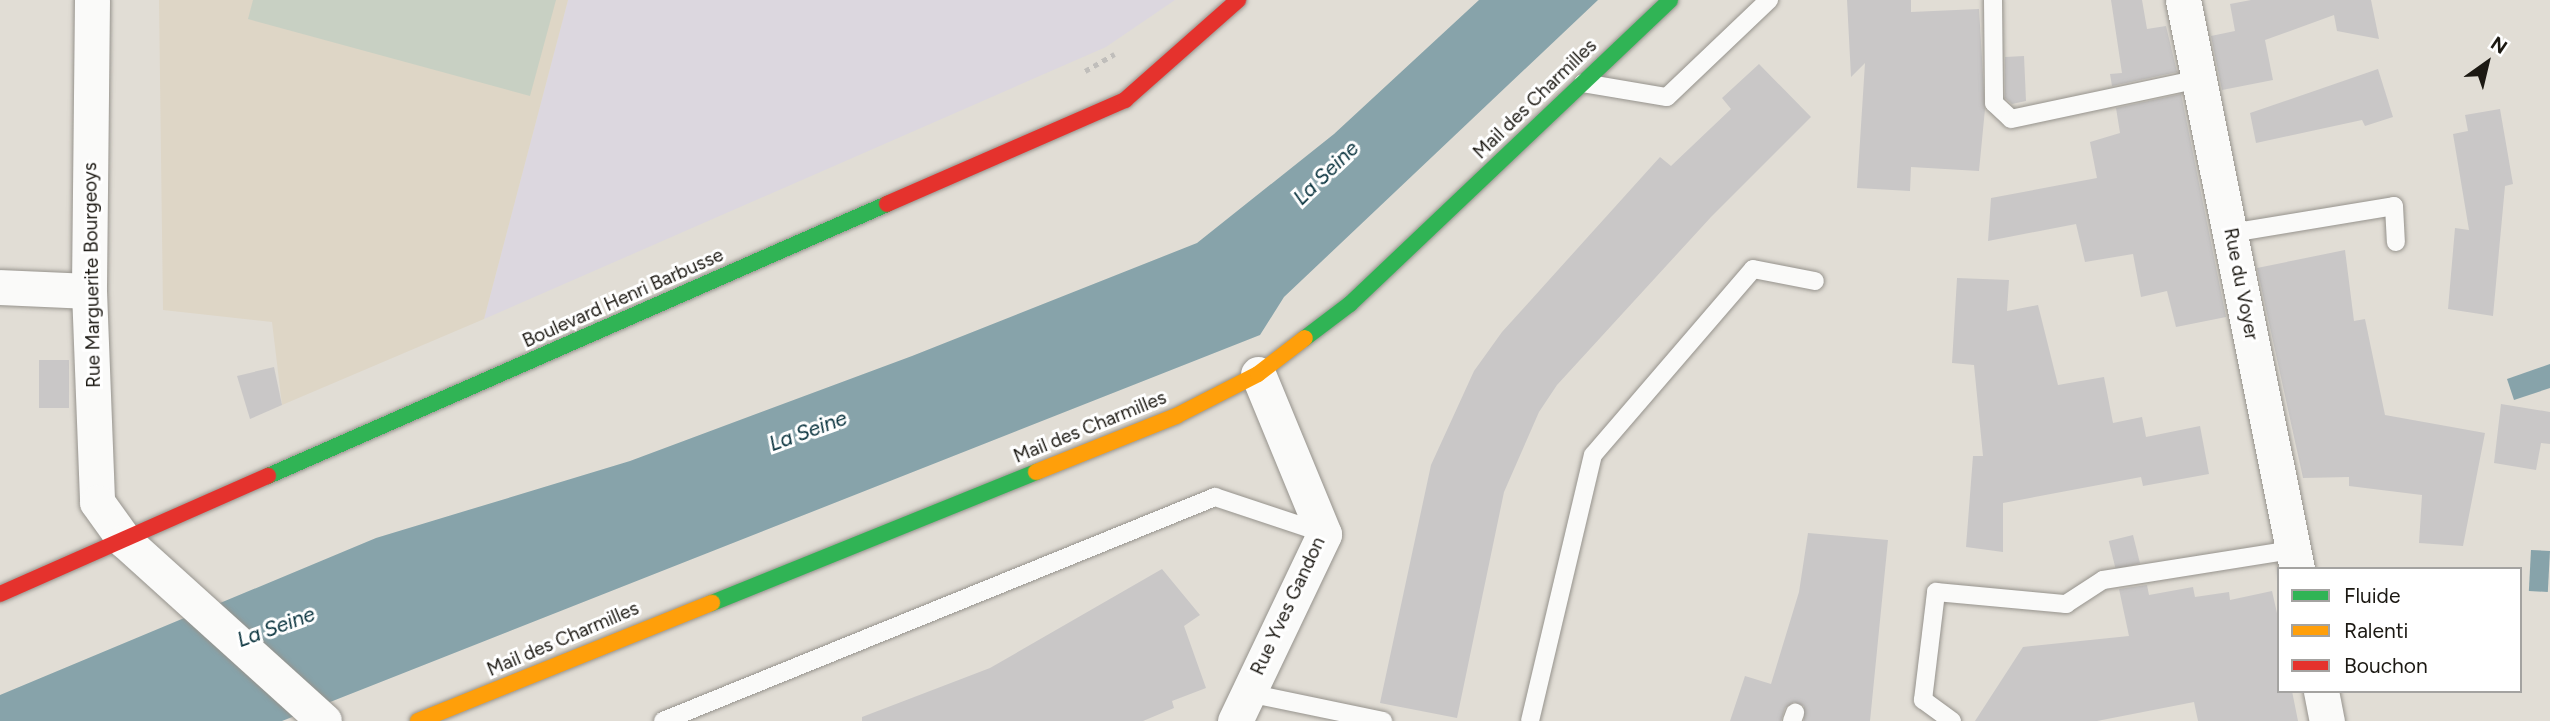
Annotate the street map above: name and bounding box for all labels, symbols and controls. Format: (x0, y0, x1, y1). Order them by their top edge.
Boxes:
north arrow (2452, 28, 2522, 98)
text: N (2487, 32, 2512, 59)
street label: Mail des Charmilles (1469, 34, 1601, 164)
water label: La Seine (1288, 136, 1364, 210)
street label: Rue Marguerite Bourgeoys (79, 162, 105, 388)
street label: Rue du Voyer (2219, 226, 2263, 342)
street label: Boulevard Henri Barbusse (519, 243, 727, 353)
street label: Mail des Charmilles (1010, 386, 1170, 468)
water label: La Seine (766, 405, 850, 457)
street label: Rue Yves Gandon (1246, 533, 1330, 679)
legend (2277, 567, 2522, 693)
text: Fluide (2344, 583, 2400, 608)
street label: Mail des Charmilles (484, 597, 642, 681)
water label: La Seine (234, 601, 318, 653)
text: Ralenti (2344, 618, 2408, 643)
text: Bouchon (2344, 653, 2428, 678)

